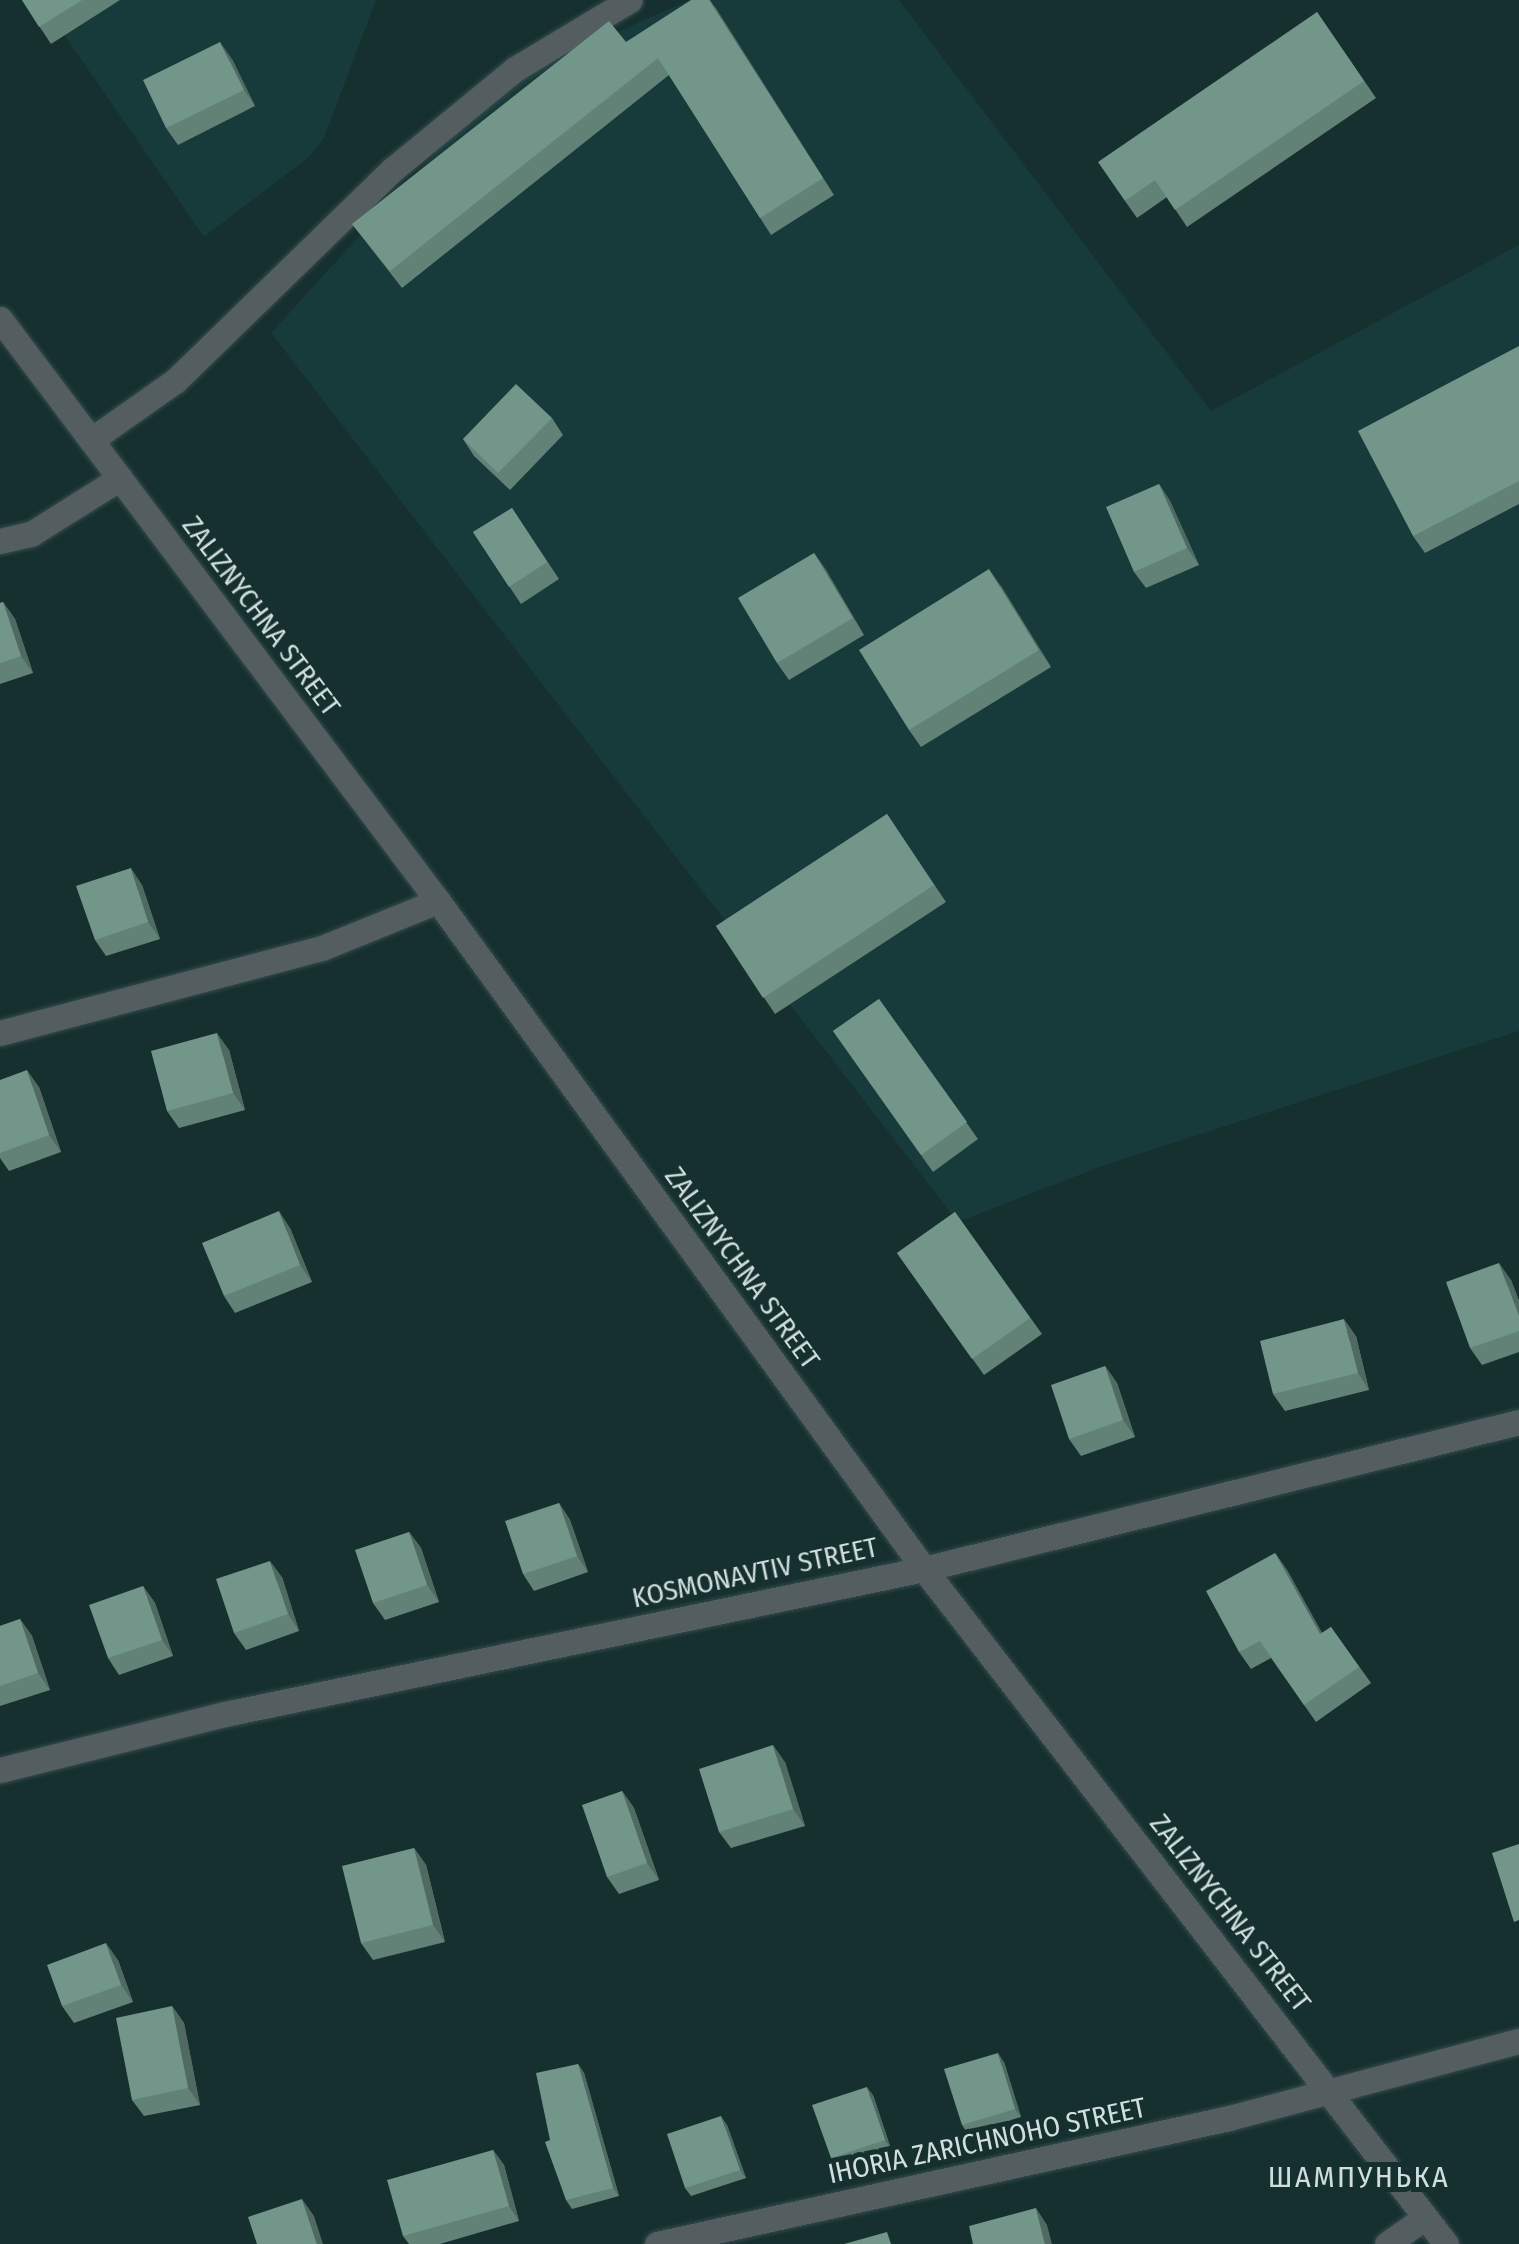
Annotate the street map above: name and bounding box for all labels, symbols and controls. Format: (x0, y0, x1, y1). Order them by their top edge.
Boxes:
street label: ZALIZNYCHNA STREET (175, 510, 347, 722)
street label: ZALIZNYCHNA STREET (658, 1161, 826, 1375)
street label: KOSMONAVTIV STREET (629, 1531, 881, 1615)
street label: ZALIZNYCHNA STREET (1143, 1808, 1317, 2018)
street label: IHORIA ZARICHNOHO STREET (825, 2091, 1149, 2191)
district label: ШАМПУНЬКА (1268, 2159, 1450, 2195)

